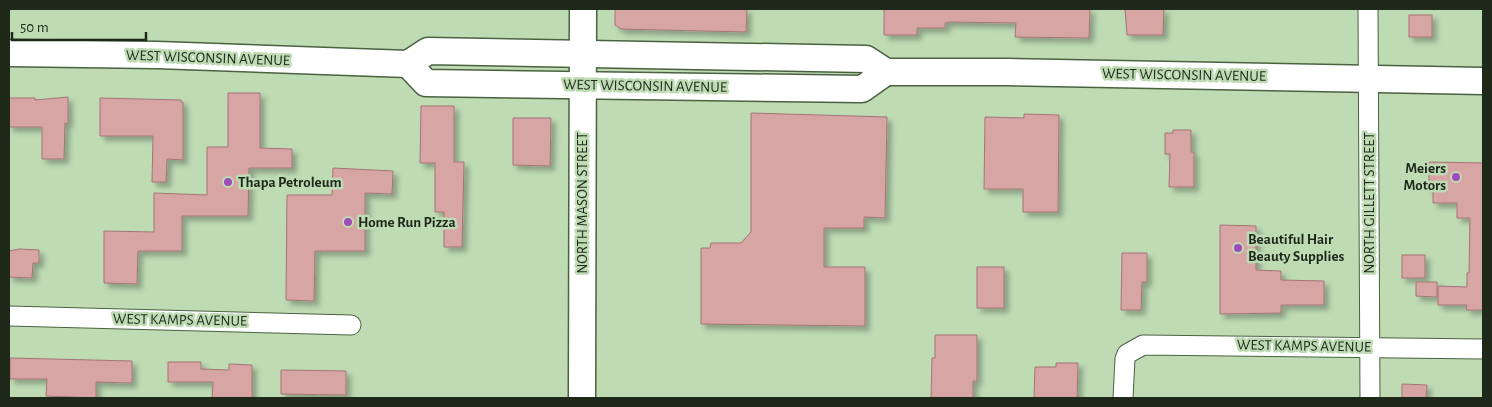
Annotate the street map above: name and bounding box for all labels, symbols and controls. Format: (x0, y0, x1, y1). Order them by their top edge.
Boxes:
scale bar (12, 10, 146, 42)
text: 50 m (20, 20, 49, 35)
street label: WEST WISCONSIN AVENUE (126, 48, 290, 68)
street label: WEST WISCONSIN AVENUE (1102, 66, 1266, 84)
street label: WEST WISCONSIN AVENUE (563, 77, 727, 95)
street label: NORTH MASON STREET (575, 132, 590, 274)
street label: NORTH GILLETT STREET (1362, 132, 1377, 274)
place label: Meiers Motors (1404, 161, 1446, 193)
marker: Meiers Motors (1450, 171, 1462, 183)
place label: Thapa Petroleum (238, 175, 342, 190)
marker: Thapa Petroleum (222, 176, 234, 188)
place label: Home Run Pizza (358, 215, 456, 230)
marker: Home Run Pizza (342, 216, 354, 228)
place label: Beautiful Hair Beauty Supplies (1248, 232, 1345, 264)
marker: Beautiful Hair Beauty Supplies (1232, 242, 1244, 254)
street label: WEST KAMPS AVENUE (113, 311, 247, 329)
street label: WEST KAMPS AVENUE (1237, 337, 1371, 355)

